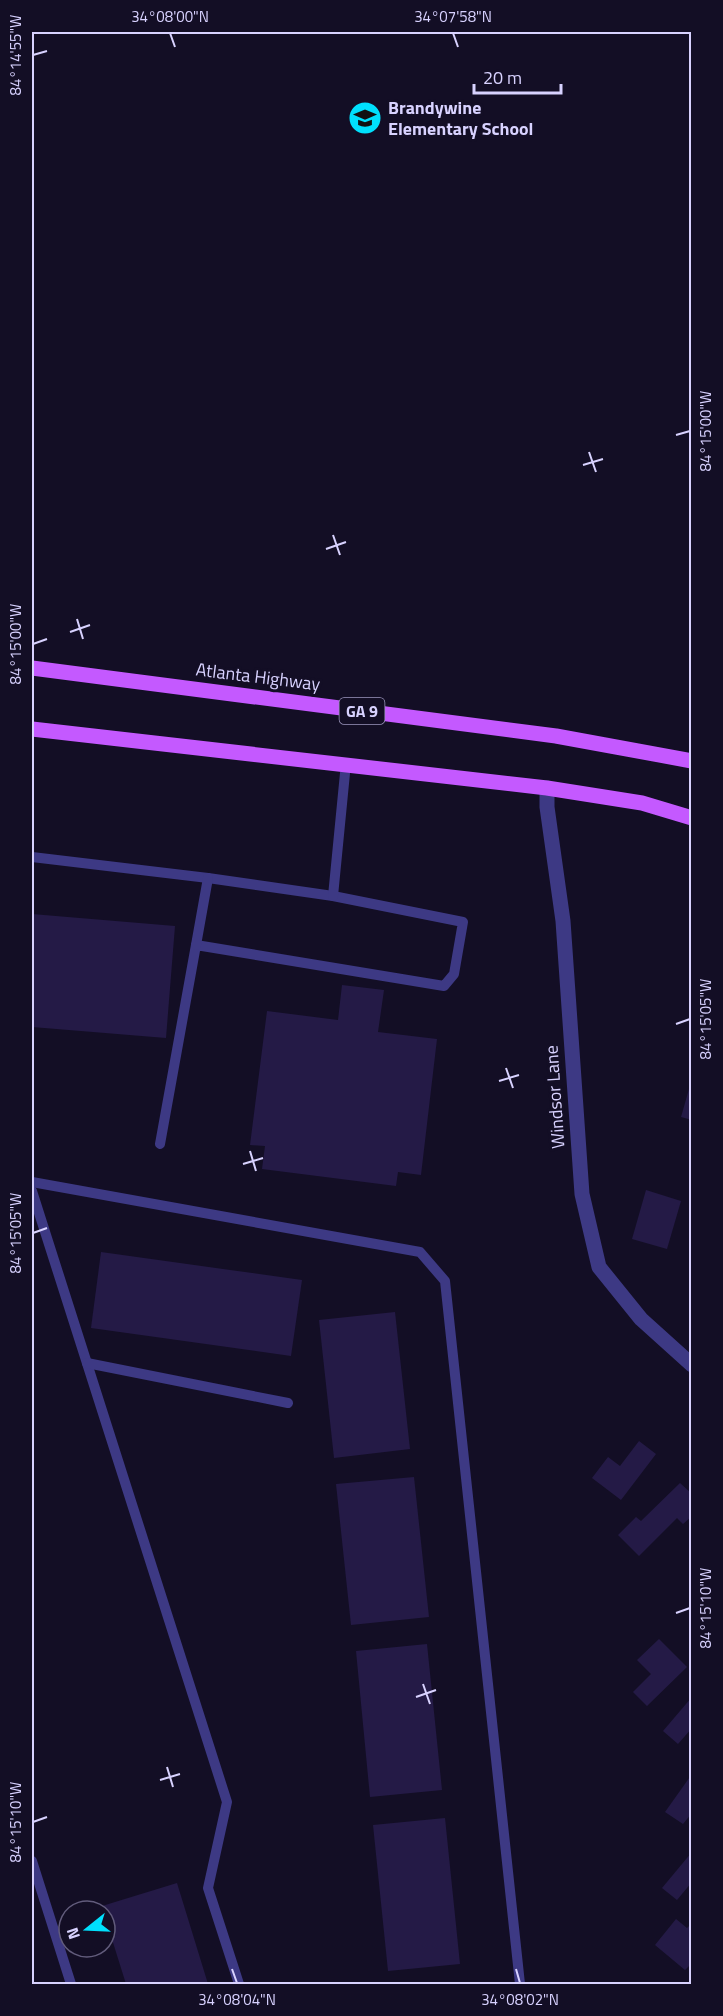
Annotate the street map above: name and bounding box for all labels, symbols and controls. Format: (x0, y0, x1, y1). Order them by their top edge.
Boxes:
text: 34°08'00"N (131, 5, 209, 28)
text: 34°07'58"N (414, 5, 492, 28)
text: 84°14'55"W (4, 15, 27, 95)
scale bar (474, 57, 561, 95)
text: 20 m (483, 64, 522, 91)
place label: Brandywine Elementary School (388, 94, 533, 142)
school or university icon: Brandywine Elementary School (347, 100, 383, 136)
text: 84°15'00"W (694, 391, 717, 471)
text: 84°15'00"W (4, 604, 27, 684)
street label: Atlanta Highway (194, 655, 322, 698)
road number: GA 9 (340, 698, 385, 724)
text: 84°15'05"W (694, 979, 717, 1059)
street label: Windsor Lane (537, 1044, 572, 1150)
text: 84°15'05"W (4, 1193, 27, 1273)
text: 84°15'10"W (694, 1568, 717, 1648)
text: 84°15'10"W (4, 1782, 27, 1862)
north arrow (57, 1899, 117, 1959)
text: N (60, 1925, 86, 1943)
text: 34°08'04"N (198, 1988, 276, 2011)
text: 34°08'02"N (481, 1988, 559, 2011)

